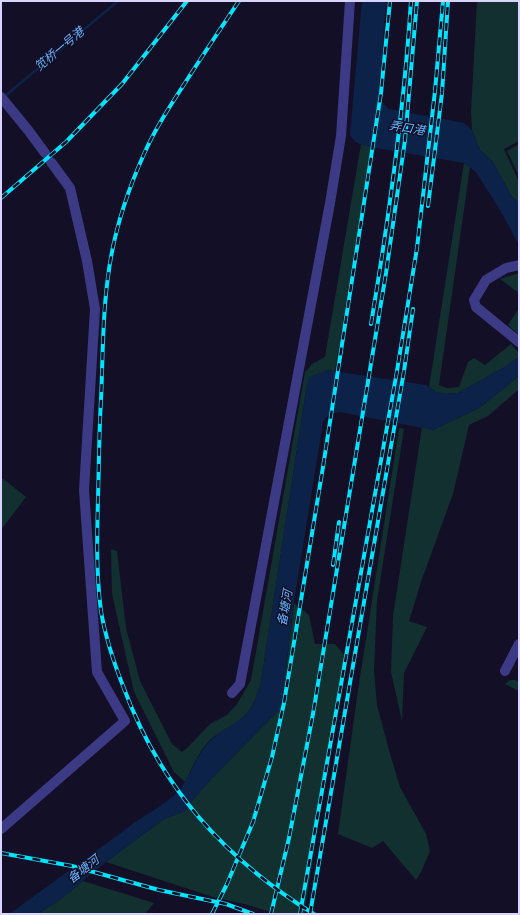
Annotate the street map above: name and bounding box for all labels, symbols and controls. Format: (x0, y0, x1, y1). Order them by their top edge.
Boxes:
water label: 笕桥一号港 (32, 23, 90, 75)
water label: 弄口港 (388, 118, 428, 140)
water label: 备塘河 (275, 587, 297, 627)
water label: 备塘河 (65, 851, 105, 887)

